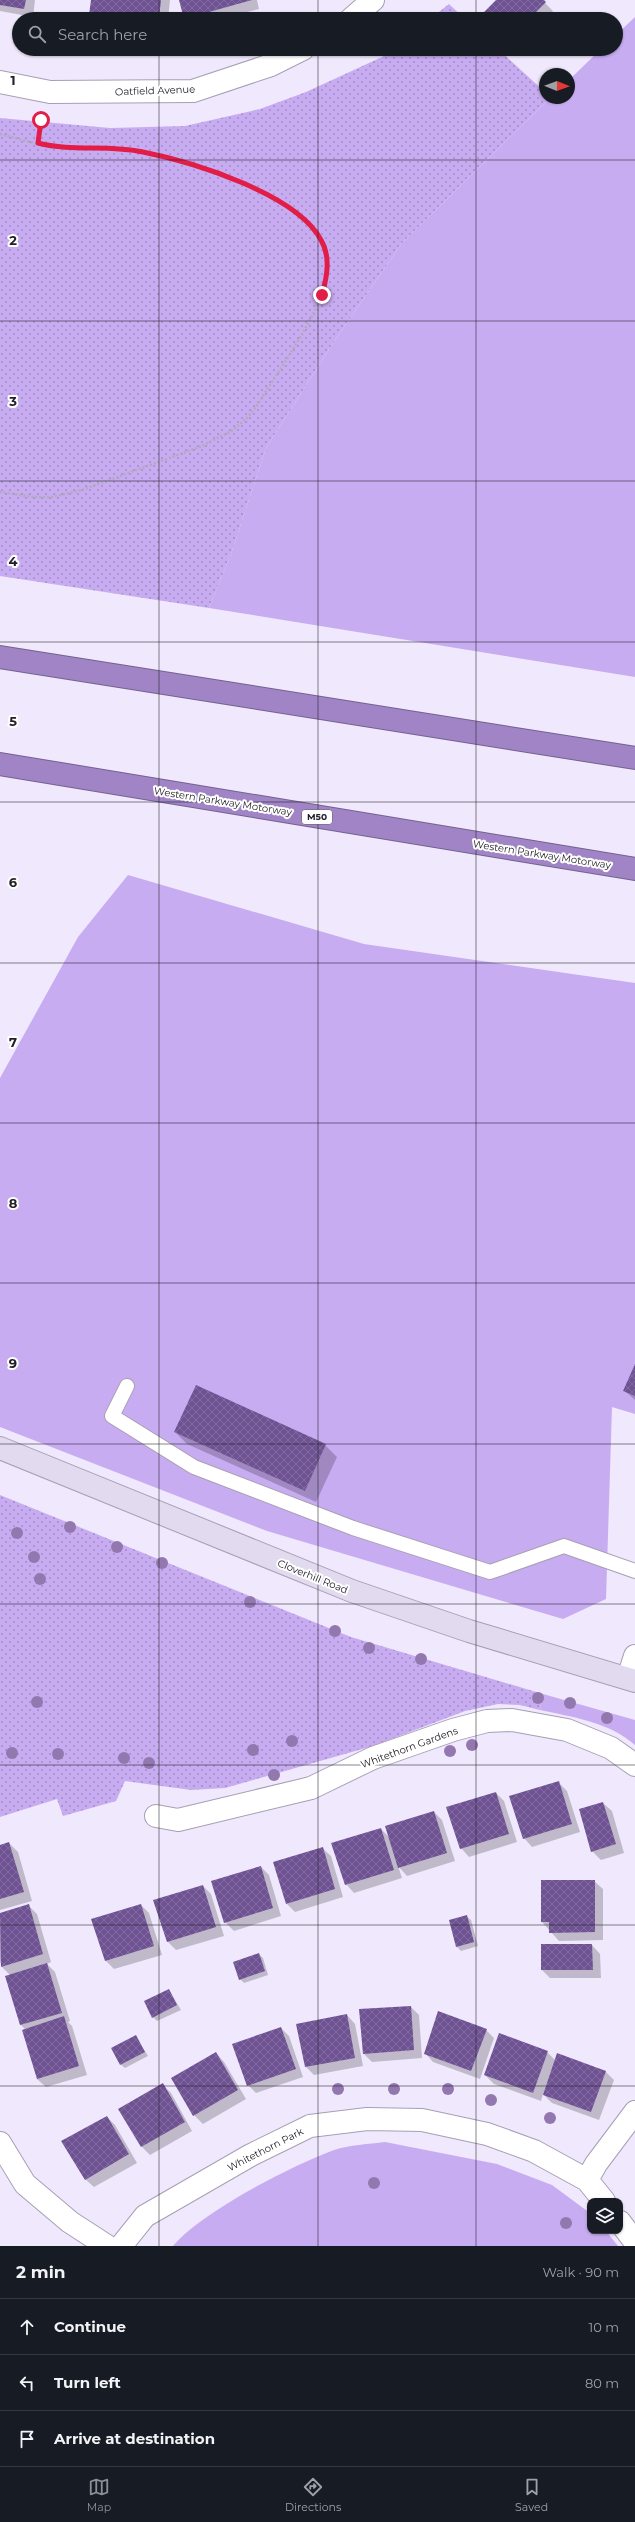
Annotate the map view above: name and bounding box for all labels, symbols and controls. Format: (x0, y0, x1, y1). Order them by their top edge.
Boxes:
search box (12, 12, 623, 56)
icon: search (26, 23, 48, 45)
text: Search here (58, 25, 147, 44)
north arrow (539, 68, 575, 104)
text: 1 (10, 72, 16, 88)
street label: Oatfield Avenue (115, 83, 195, 98)
route start (32, 111, 50, 129)
text: 2 (9, 232, 17, 248)
route end (313, 286, 331, 304)
text: 3 (8, 393, 17, 409)
text: 4 (9, 553, 18, 569)
text: 5 (9, 713, 17, 729)
street label: Western Parkway Motorway (153, 784, 293, 819)
road number: M50 (302, 810, 332, 824)
street label: Western Parkway Motorway (472, 837, 612, 872)
text: 6 (9, 874, 18, 890)
text: 7 (9, 1034, 17, 1050)
text: 8 (9, 1195, 18, 1211)
text: 9 (9, 1355, 17, 1371)
street label: Cloverhill Road (276, 1556, 350, 1596)
street label: Whitethorn Gardens (359, 1724, 460, 1771)
street label: Whitethorn Park (225, 2125, 305, 2174)
map controls (587, 2198, 623, 2234)
button: layers (587, 2198, 623, 2234)
text: 2 min (16, 2262, 66, 2282)
text: Walk · 90 m (543, 2264, 619, 2280)
icon: ahead (16, 2316, 38, 2338)
text: Continue (54, 2317, 126, 2336)
text: 10 m (589, 2319, 619, 2335)
icon: left (16, 2372, 38, 2394)
text: Turn left (54, 2373, 121, 2392)
text: 80 m (585, 2375, 619, 2391)
icon: arrive (16, 2428, 38, 2450)
text: Arrive at destination (54, 2429, 215, 2448)
tab: Map (87, 2476, 111, 2514)
tab: Directions (285, 2476, 341, 2514)
tab: Saved (515, 2476, 548, 2514)

